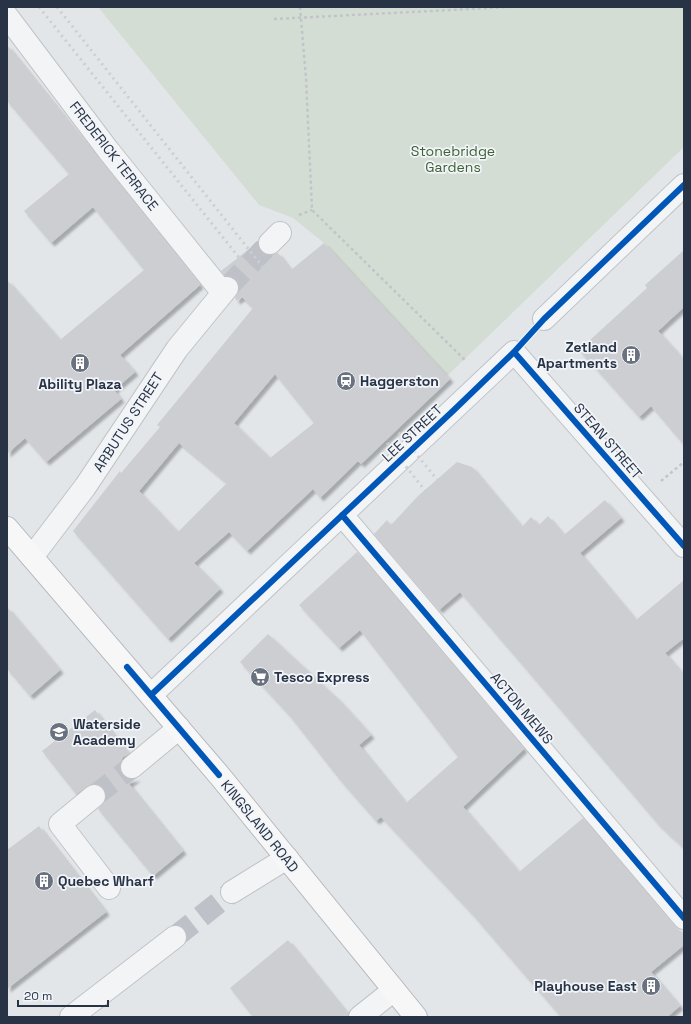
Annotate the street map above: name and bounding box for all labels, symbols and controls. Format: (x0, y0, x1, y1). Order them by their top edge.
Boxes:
street label: FREDERICK TERRACE (66, 98, 162, 214)
park label: Stonebridge Gardens (411, 142, 495, 176)
place label: Zetland Apartments (537, 338, 617, 372)
building icon: Zetland Apartments (620, 344, 642, 366)
building icon: Ability Plaza (69, 352, 91, 374)
street label: ARBUTUS STREET (89, 369, 167, 475)
station icon: Haggerston (335, 370, 357, 392)
place label: Haggerston (360, 372, 439, 390)
place label: Ability Plaza (38, 375, 122, 393)
street label: STEAN STREET (570, 399, 646, 483)
street label: LEE STREET (378, 400, 446, 466)
supermarket icon: Tesco Express (249, 666, 271, 688)
place label: Tesco Express (274, 668, 370, 686)
street label: ACTON MEWS (487, 668, 557, 748)
place label: Waterside Academy (73, 715, 141, 749)
school or university icon: Waterside Academy (48, 721, 70, 743)
street label: KINGSLAND ROAD (217, 776, 303, 876)
building icon: Quebec Wharf (33, 870, 55, 892)
place label: Quebec Wharf (58, 872, 154, 890)
building icon: Playhouse East (640, 975, 662, 997)
place label: Playhouse East (534, 977, 637, 995)
scale bar (18, 982, 108, 1008)
text: 20 m (24, 988, 52, 1004)

